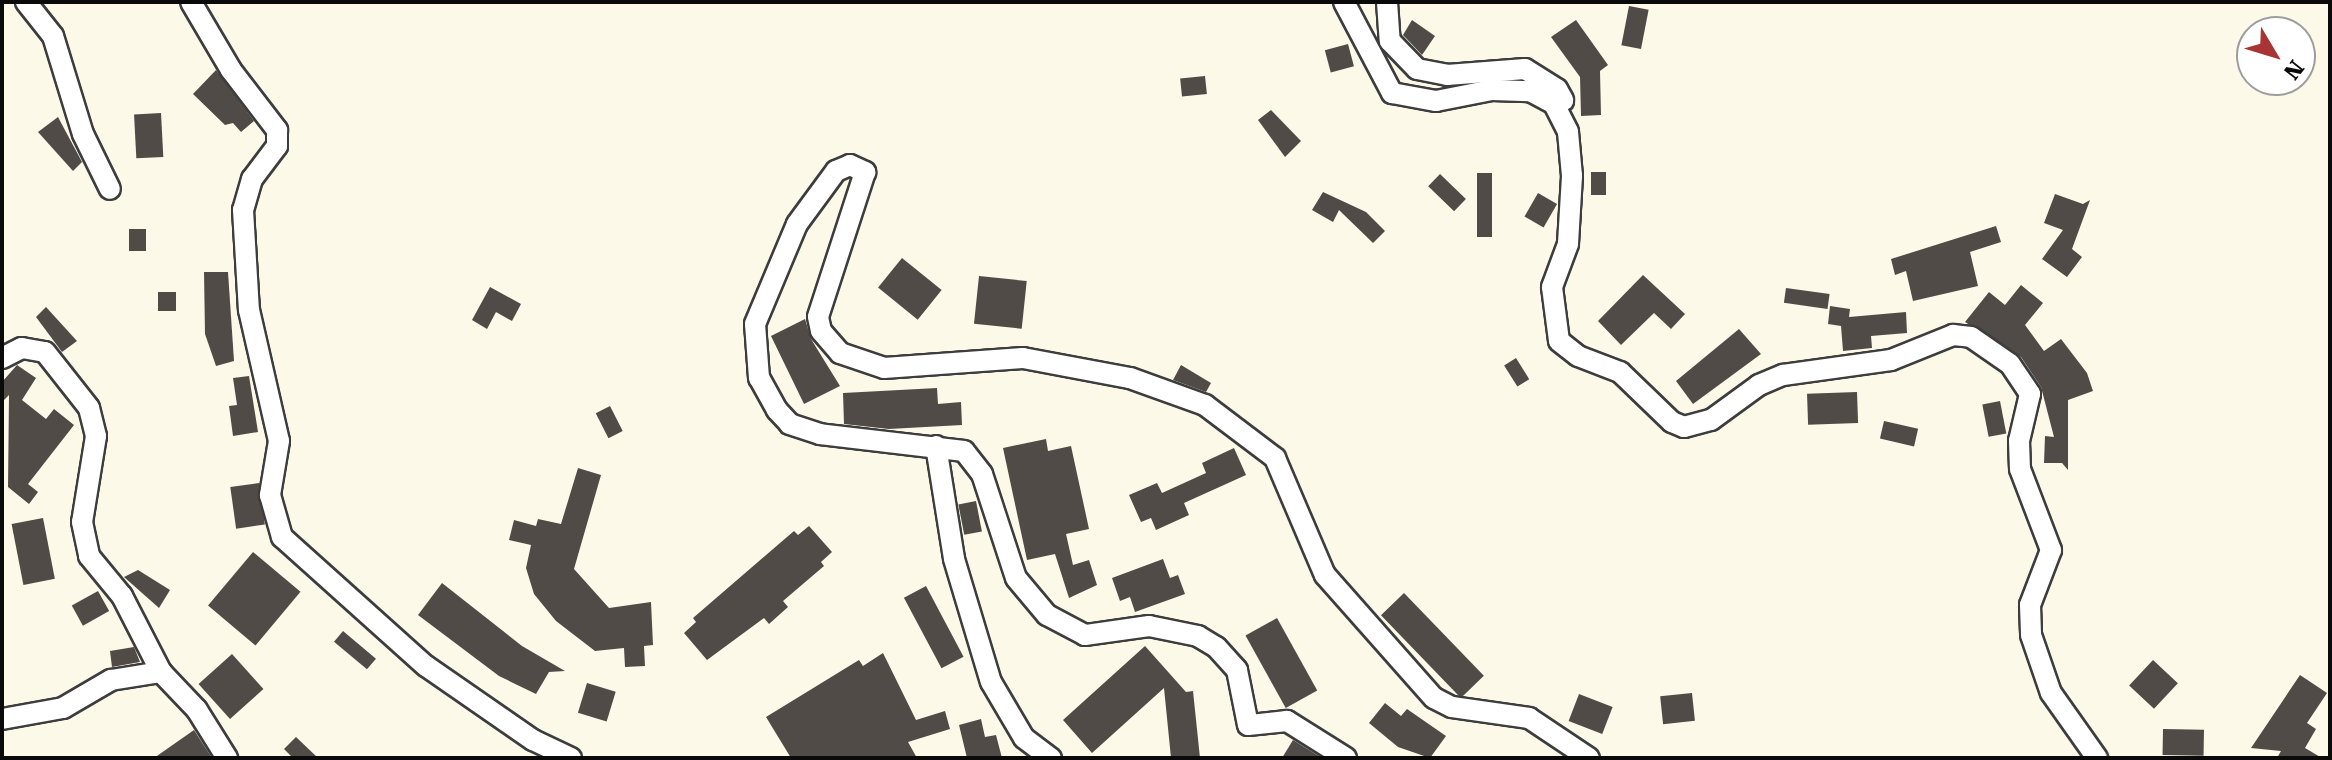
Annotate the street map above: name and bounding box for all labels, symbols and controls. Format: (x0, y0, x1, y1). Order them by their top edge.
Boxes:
north arrow (2236, 16, 2316, 96)
text: N (2279, 55, 2309, 84)

